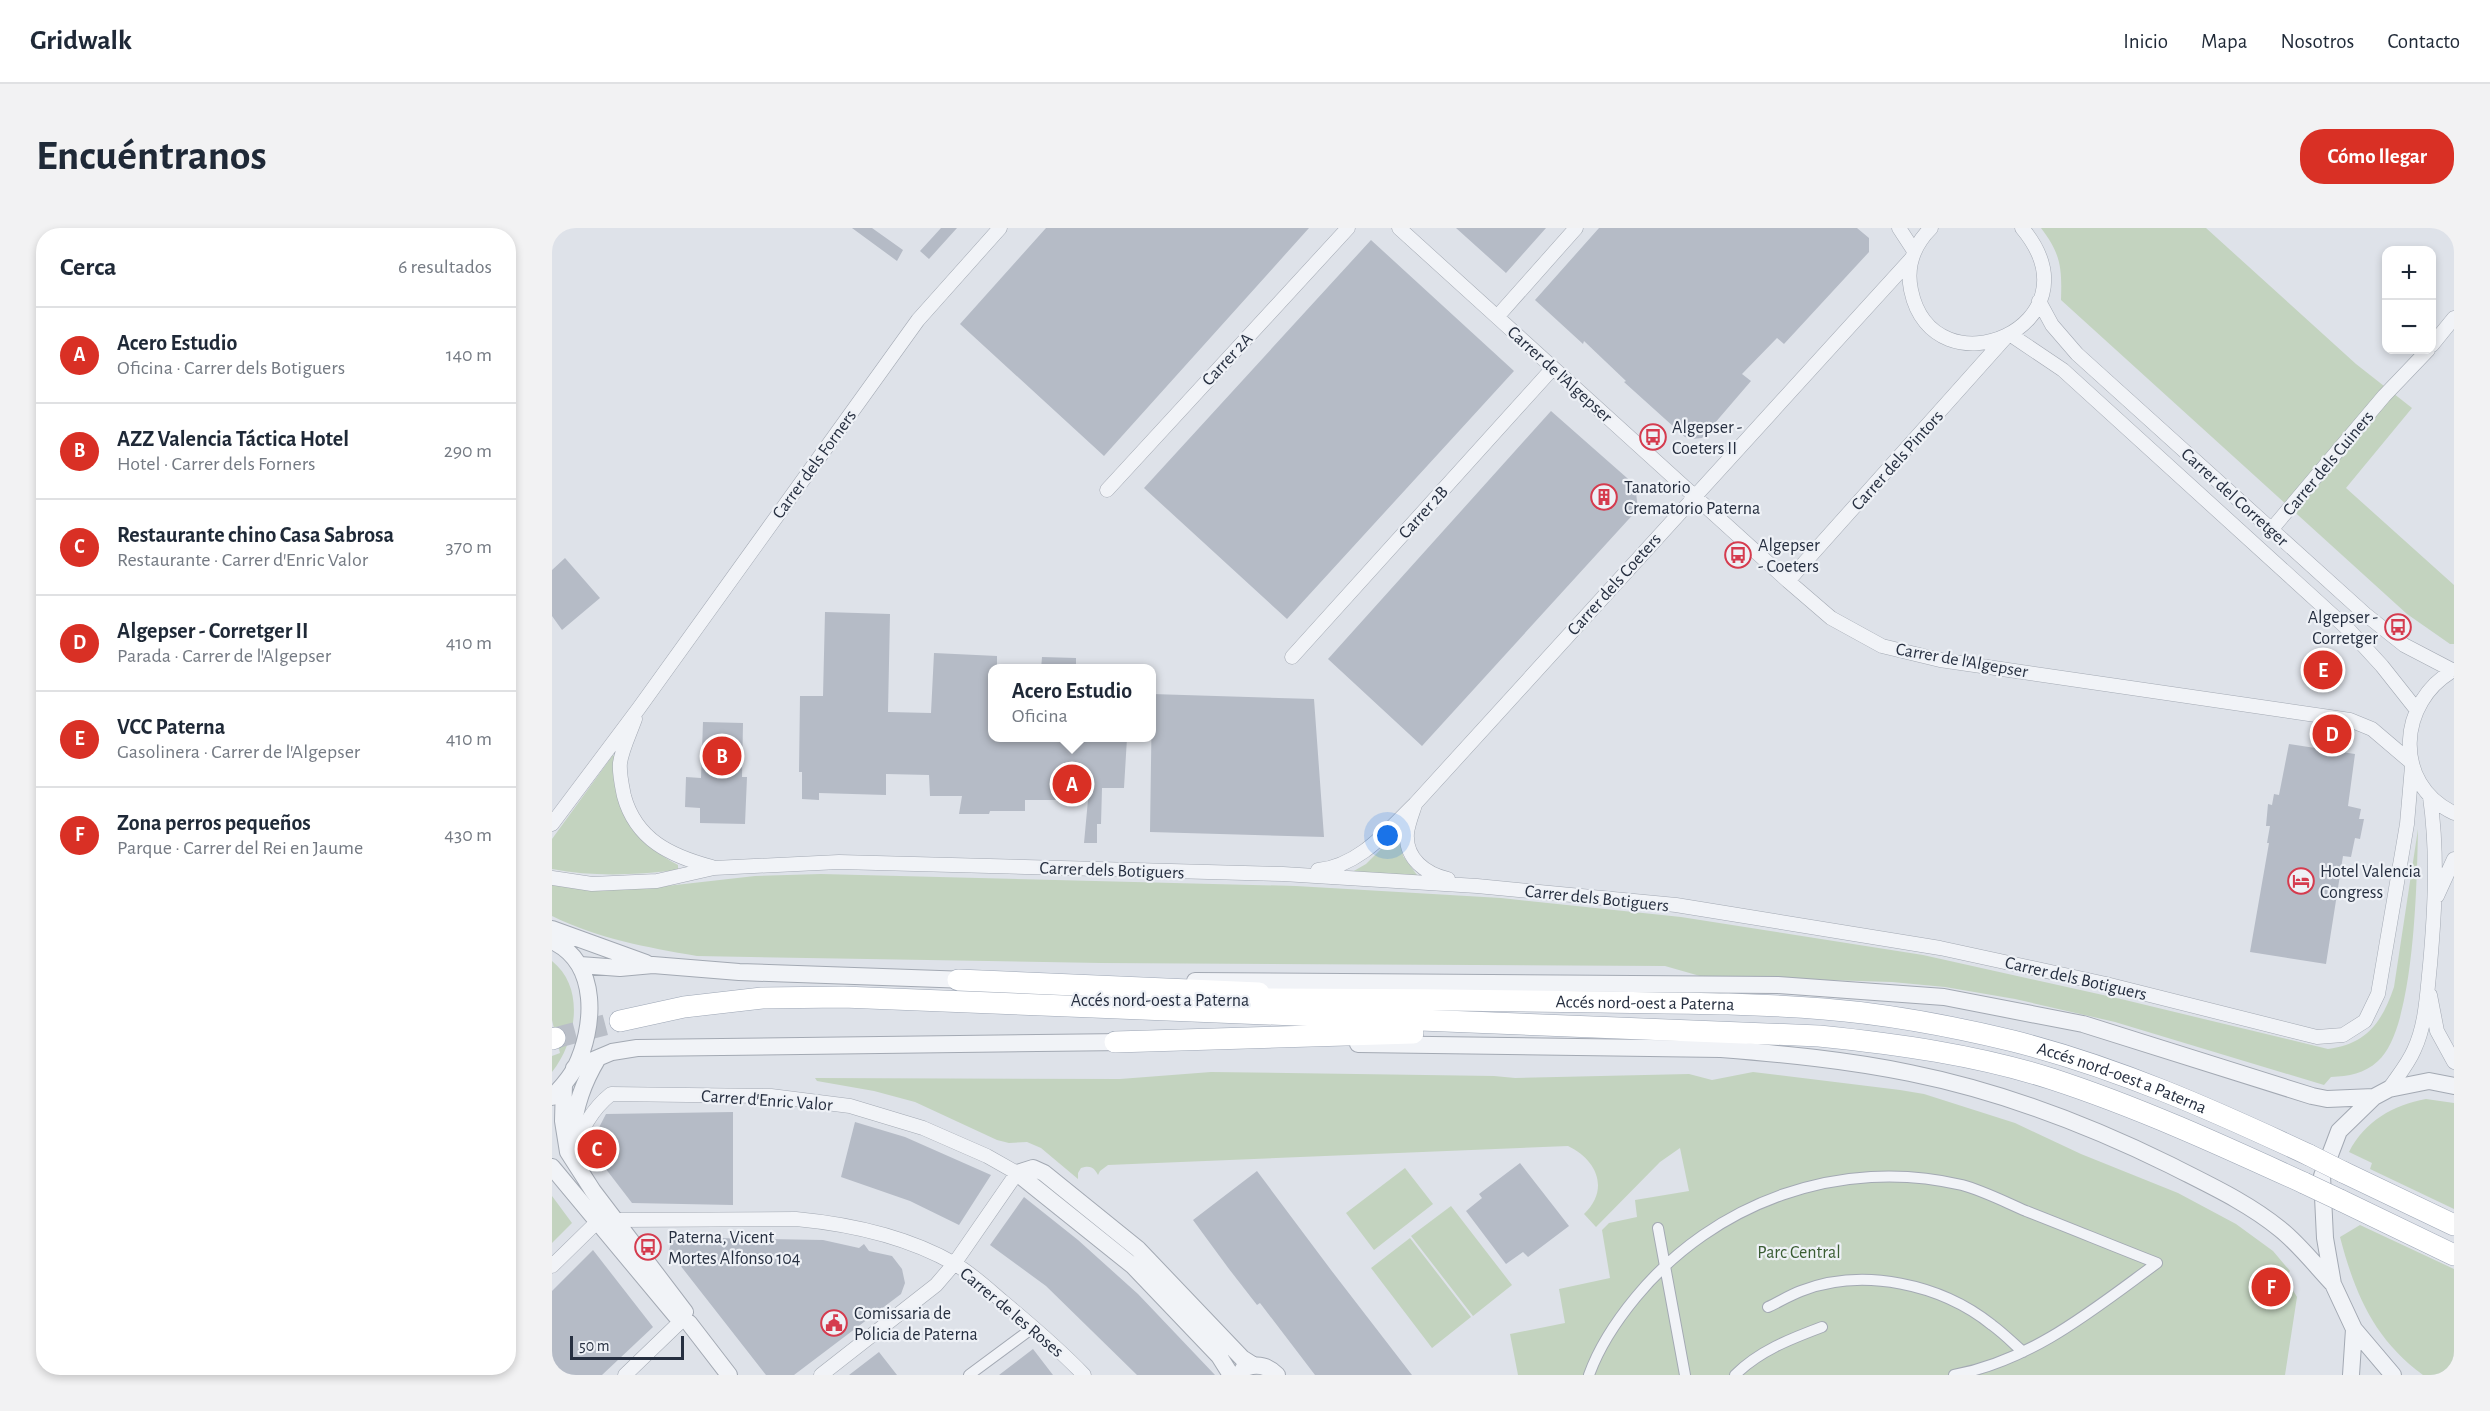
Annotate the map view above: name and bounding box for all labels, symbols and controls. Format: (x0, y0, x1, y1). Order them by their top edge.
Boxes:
text: Gridwalk (30, 27, 132, 55)
text: Inicio (2123, 31, 2168, 52)
text: Mapa (2201, 31, 2248, 52)
text: Nosotros (2281, 31, 2354, 52)
text: Contacto (2387, 31, 2460, 52)
button: Cómo llegar (2300, 129, 2454, 184)
text: Encuéntranos (36, 135, 267, 177)
map controls (2382, 246, 2436, 354)
button: + (2382, 246, 2436, 300)
text: Cerca (60, 254, 117, 280)
text: 6 resultados (398, 257, 492, 277)
button: − (2382, 300, 2436, 354)
street label: Carrer de l'Algepser (1503, 323, 1615, 426)
street label: Carrer 2A (1199, 329, 1257, 390)
text: Acero Estudio (117, 332, 237, 354)
text: A (74, 345, 86, 365)
text: 140 m (446, 345, 492, 365)
text: Oficina · Carrer dels Botiguers (117, 358, 345, 378)
street label: Carrer dels Forners (769, 407, 860, 522)
street label: Carrer dels Pintors (1848, 407, 1947, 514)
street label: Carrer dels Cuiners (2280, 408, 2378, 519)
place label: Algepser - Coeters II (1672, 419, 1742, 458)
bus stop icon: Algepser - Coeters II (1638, 422, 1668, 452)
text: AZZ Valencia Táctica Hotel (117, 428, 349, 450)
text: B (74, 441, 85, 461)
text: 290 m (444, 441, 492, 461)
street label: Carrer del Corretger (2177, 445, 2291, 550)
text: Hotel · Carrer dels Forners (117, 454, 316, 474)
place label: Tanatorio Crematorio Paterna (1624, 479, 1760, 518)
building icon: Tanatorio Crematorio Paterna (1589, 482, 1619, 512)
street label: Carrer 2B (1396, 483, 1452, 542)
text: Restaurante chino Casa Sabrosa (117, 524, 394, 546)
street label: Carrer dels Coeters (1564, 530, 1665, 639)
text: C (74, 537, 85, 557)
text: 370 m (446, 537, 492, 557)
place label: Algepser - Coeters (1758, 537, 1820, 576)
bus stop icon: Algepser - Coeters (1723, 540, 1753, 570)
text: Restaurante · Carrer d'Enric Valor (117, 550, 368, 570)
place label: Algepser - Corretger (2308, 609, 2378, 648)
bus stop icon: Algepser - Corretger (2383, 612, 2413, 642)
text: Algepser - Corretger II (117, 620, 309, 642)
text: D (73, 633, 86, 653)
text: 410 m (446, 633, 492, 653)
street label: Carrer de l'Algepser (1894, 640, 2030, 682)
text: Parada · Carrer de l'Algepser (117, 646, 331, 666)
pin: E (2304, 648, 2342, 692)
popup (988, 664, 1156, 742)
text: Acero Estudio (1012, 680, 1132, 702)
text: Oficina (1012, 706, 1068, 726)
pin: D (2312, 712, 2352, 756)
text: VCC Paterna (117, 716, 225, 738)
text: E (74, 729, 85, 749)
text: 410 m (446, 729, 492, 749)
pin: B (702, 734, 742, 778)
text: Gasolinera · Carrer de l'Algepser (117, 742, 360, 762)
pin: A (1052, 762, 1092, 806)
text: Zona perros pequeños (117, 812, 311, 834)
your location (1373, 821, 1402, 850)
text: F (75, 825, 84, 845)
text: 430 m (444, 825, 492, 845)
text: Parque · Carrer del Rei en Jaume (117, 838, 363, 858)
street label: Carrer dels Botiguers (1039, 859, 1185, 883)
place label: Hotel Valencia Congress (2320, 863, 2421, 902)
hotel icon: Hotel Valencia Congress (2286, 866, 2316, 896)
street label: Carrer dels Botiguers (1524, 882, 1670, 916)
street label: Carrer dels Botiguers (2003, 954, 2148, 1004)
street label: Accés nord-oest a Paterna (1071, 992, 1249, 1010)
street label: Accés nord-oest a Paterna (1555, 993, 1735, 1014)
street label: Accés nord-oest a Paterna (2035, 1040, 2209, 1118)
street label: Carrer d'Enric Valor (701, 1087, 833, 1115)
pin: C (578, 1126, 616, 1172)
place label: Paterna, Vicent Mortes Alfonso 104 (668, 1229, 801, 1268)
bus stop icon: Paterna, Vicent Mortes Alfonso 104 (633, 1232, 663, 1262)
park label: Parc Central (1757, 1244, 1841, 1262)
street label: Carrer de les Roses (956, 1264, 1067, 1361)
pin: F (2252, 1264, 2290, 1310)
place label: Comissaria de Policia de Paterna (854, 1305, 978, 1344)
public building icon: Comissaria de Policia de Paterna (819, 1308, 849, 1338)
scale bar (570, 1333, 684, 1360)
text: 50 m (579, 1338, 610, 1354)

